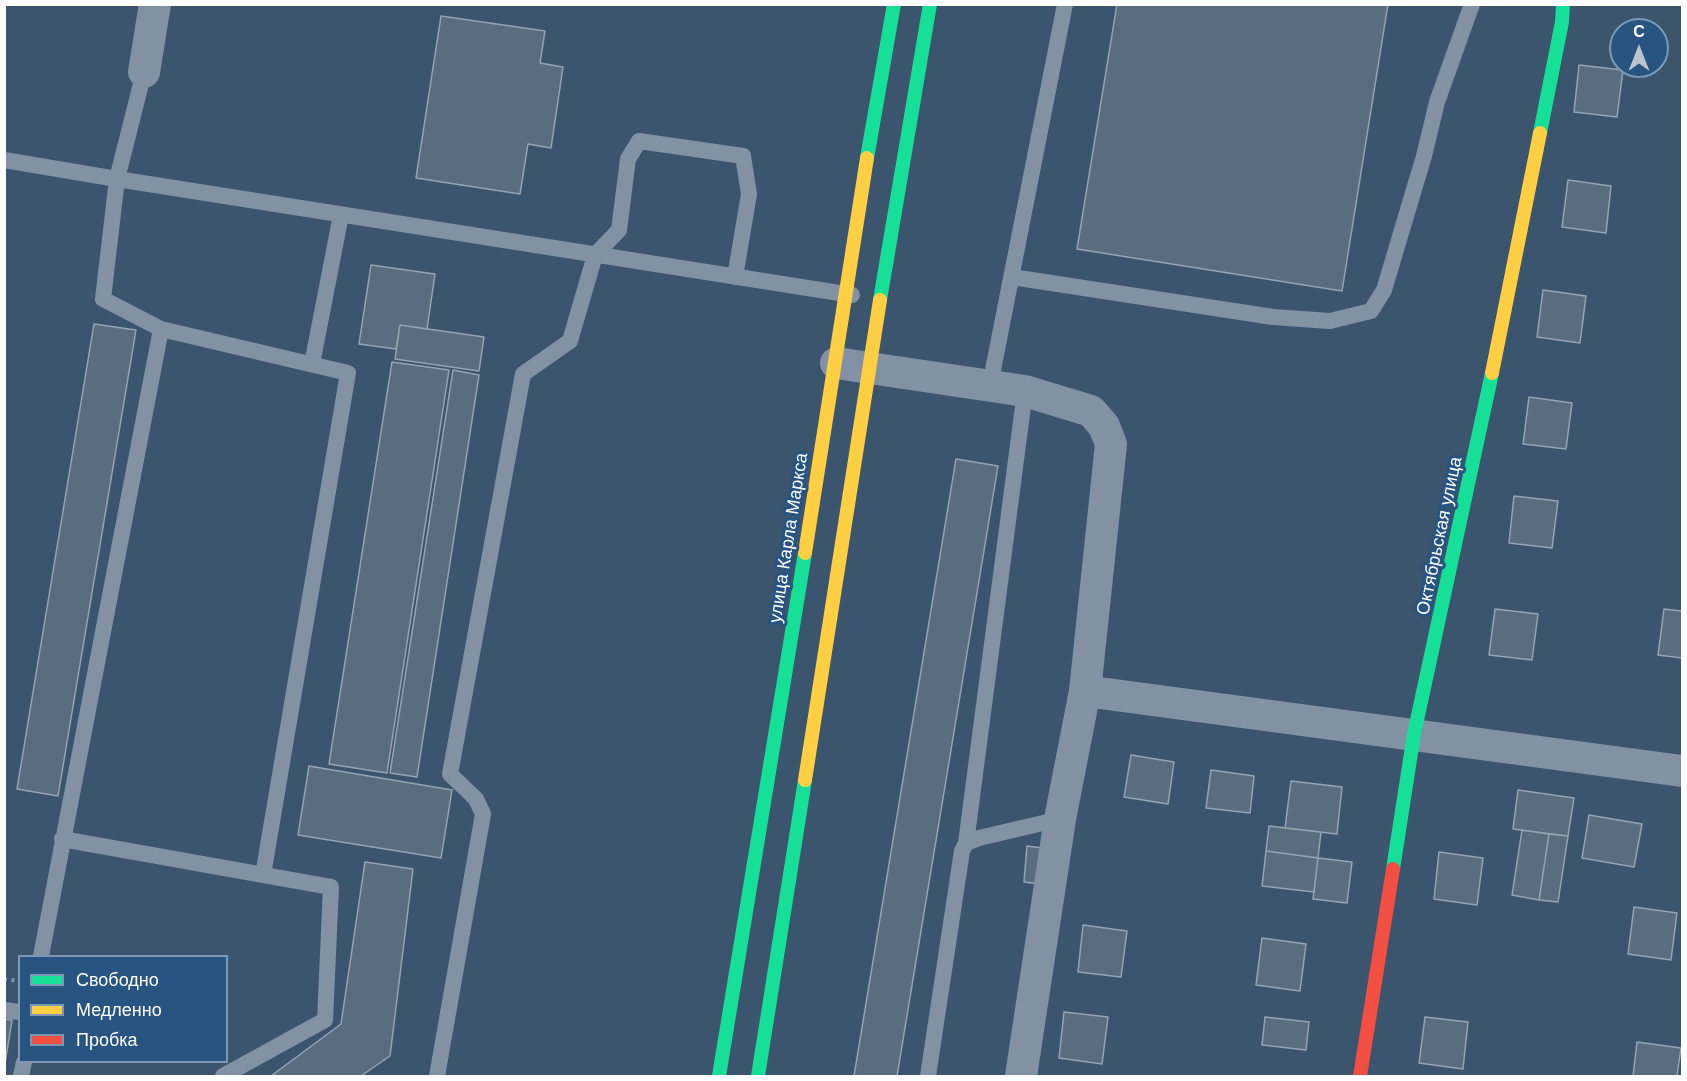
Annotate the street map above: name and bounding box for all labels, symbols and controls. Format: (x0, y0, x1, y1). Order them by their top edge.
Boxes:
north arrow (1609, 18, 1669, 78)
text: С (1633, 23, 1645, 40)
street label: улица Карла Маркса (765, 451, 813, 625)
street label: Октябрьская улица (1413, 455, 1467, 617)
legend (18, 955, 228, 1063)
text: Свободно (76, 970, 159, 990)
text: Медленно (76, 1000, 162, 1020)
text: Пробка (76, 1030, 138, 1050)

